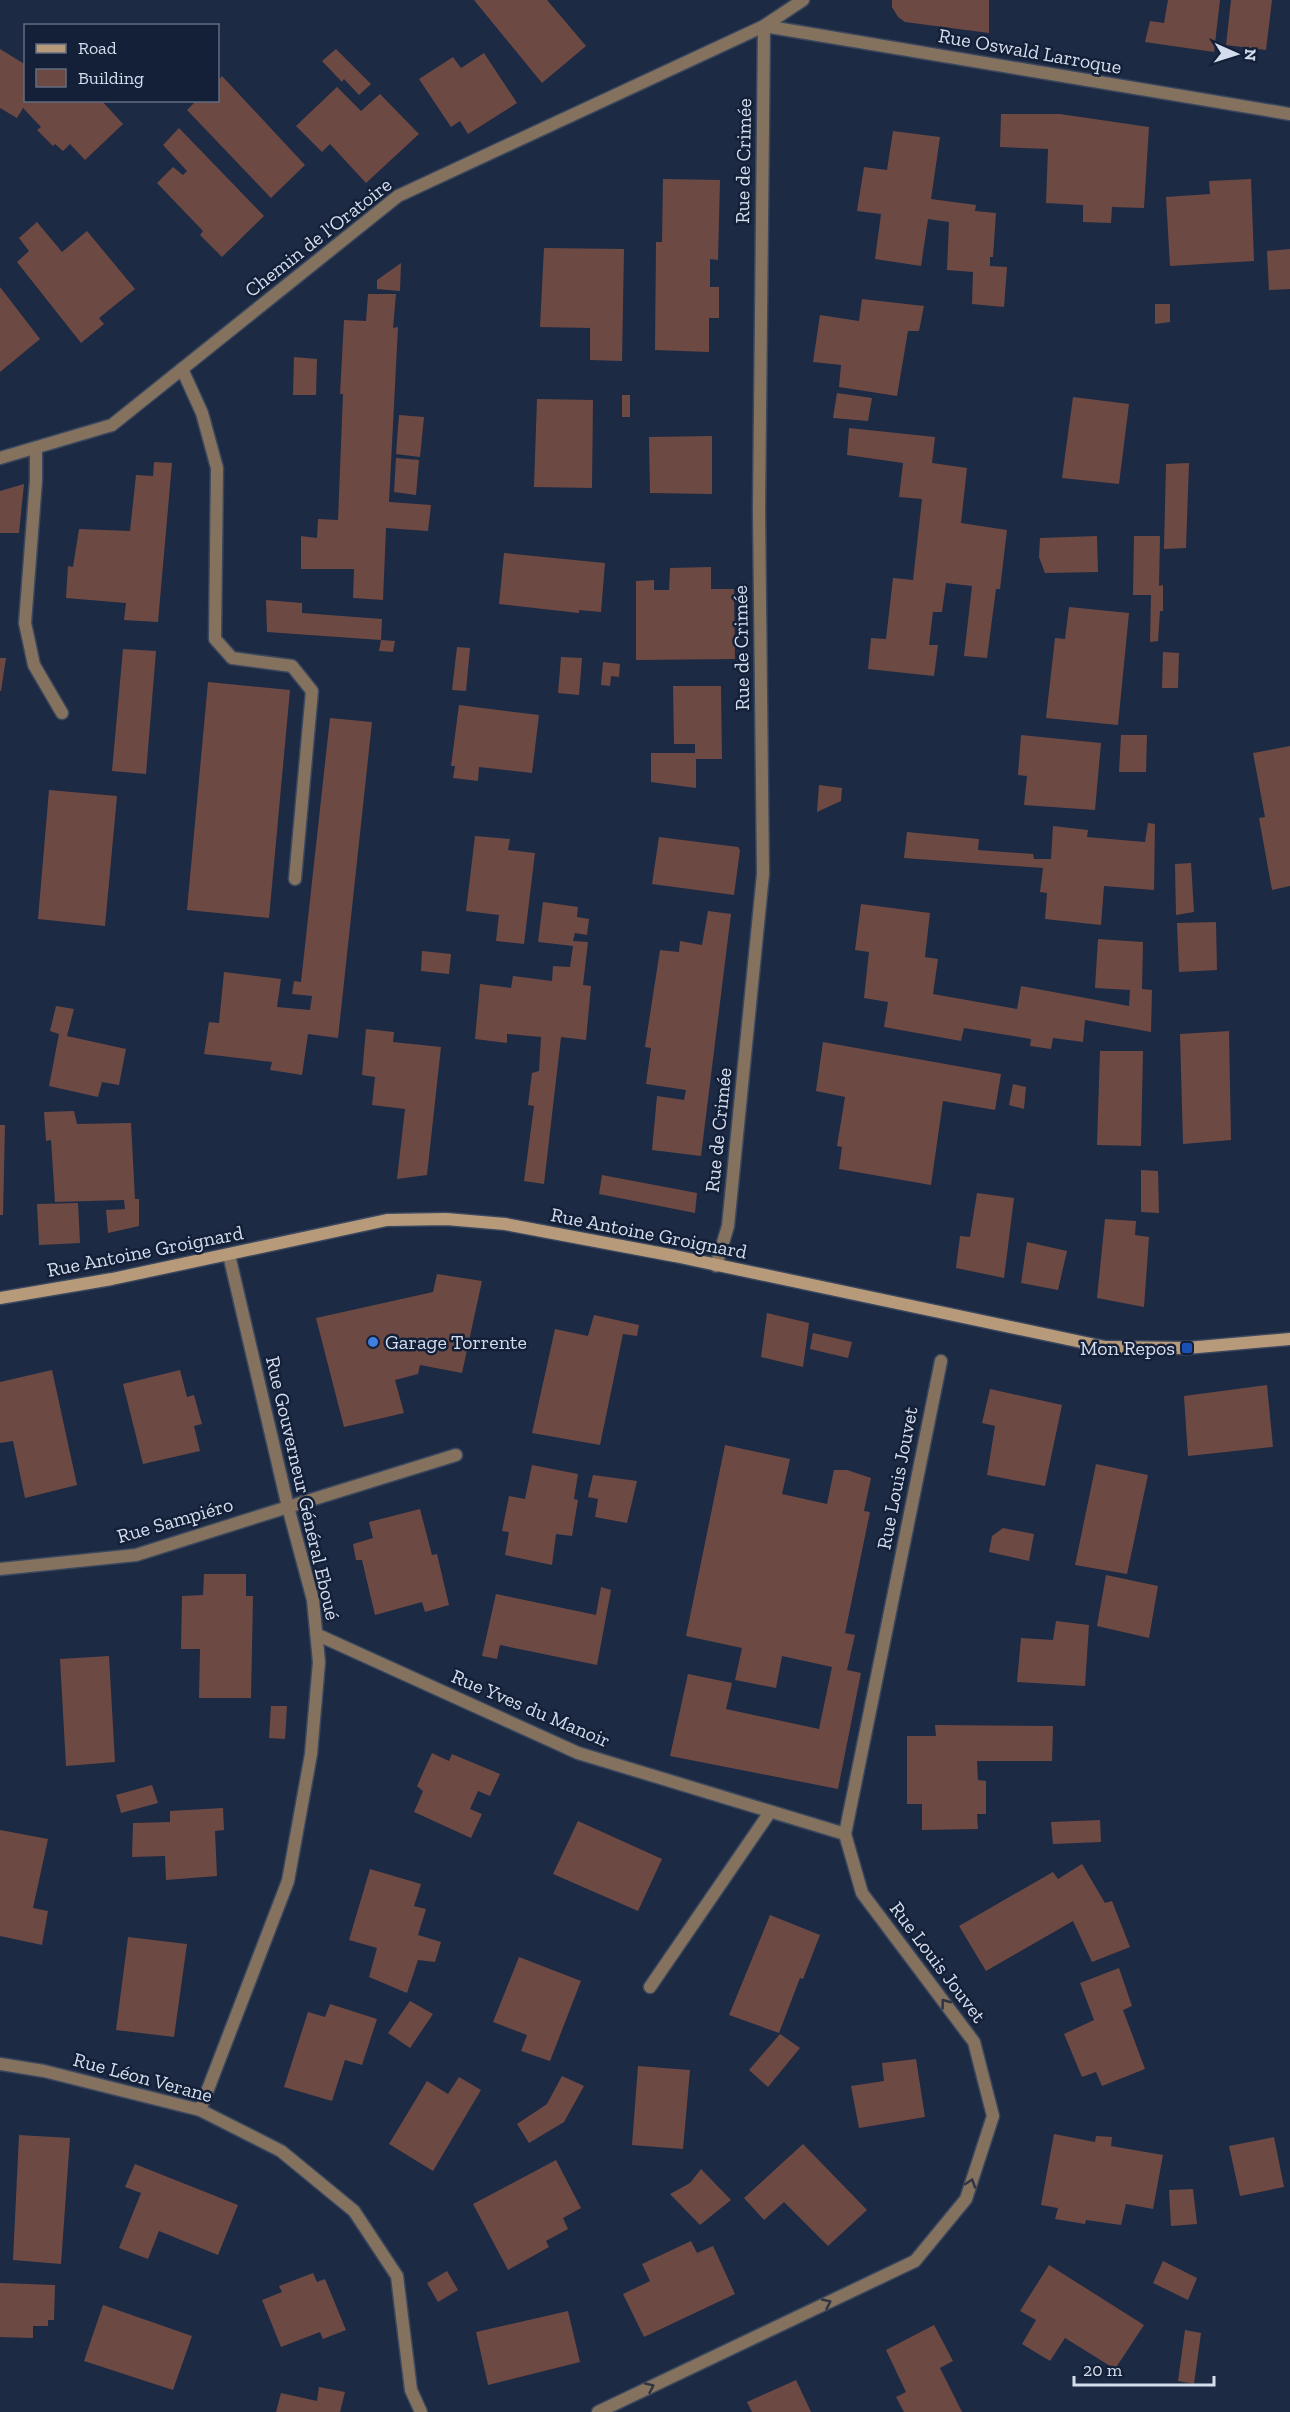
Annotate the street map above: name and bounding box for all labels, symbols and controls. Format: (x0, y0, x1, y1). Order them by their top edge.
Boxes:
street label: Rue Oswald Larroque (937, 23, 1123, 79)
legend (24, 24, 219, 102)
north arrow (1206, 24, 1266, 84)
text: Road (78, 37, 117, 59)
text: N (1241, 48, 1260, 61)
text: Building (78, 67, 144, 89)
street label: Rue de Crimée (730, 98, 756, 224)
street label: Chemin de l'Oratoire (240, 172, 396, 302)
street label: Rue de Crimée (728, 585, 754, 711)
street label: Rue de Crimée (700, 1066, 736, 1194)
street label: Rue Antoine Groignard (549, 1202, 749, 1264)
street label: Rue Antoine Groignard (45, 1220, 245, 1282)
place label: Garage Torrente (385, 1330, 527, 1354)
marker: Garage Torrente (366, 1335, 380, 1349)
place label: Mon Repos (1080, 1336, 1175, 1360)
marker: Mon Repos (1180, 1341, 1194, 1355)
street label: Rue Gouverneur Général Eboué (261, 1354, 345, 1622)
street label: Rue Louis Jouvet (871, 1404, 923, 1551)
street label: Rue Sampiéro (114, 1492, 236, 1548)
street label: Rue Yves du Manoir (448, 1664, 614, 1752)
street label: Rue Louis Jouvet (885, 1897, 992, 2028)
one-way arrow (941, 1999, 952, 2010)
street label: Rue Léon Verane (71, 2047, 215, 2107)
one-way arrow (964, 2178, 976, 2189)
one-way arrow (820, 2299, 831, 2311)
scale bar (1074, 2349, 1214, 2387)
text: 20 m (1083, 2359, 1123, 2381)
one-way arrow (644, 2382, 655, 2394)

